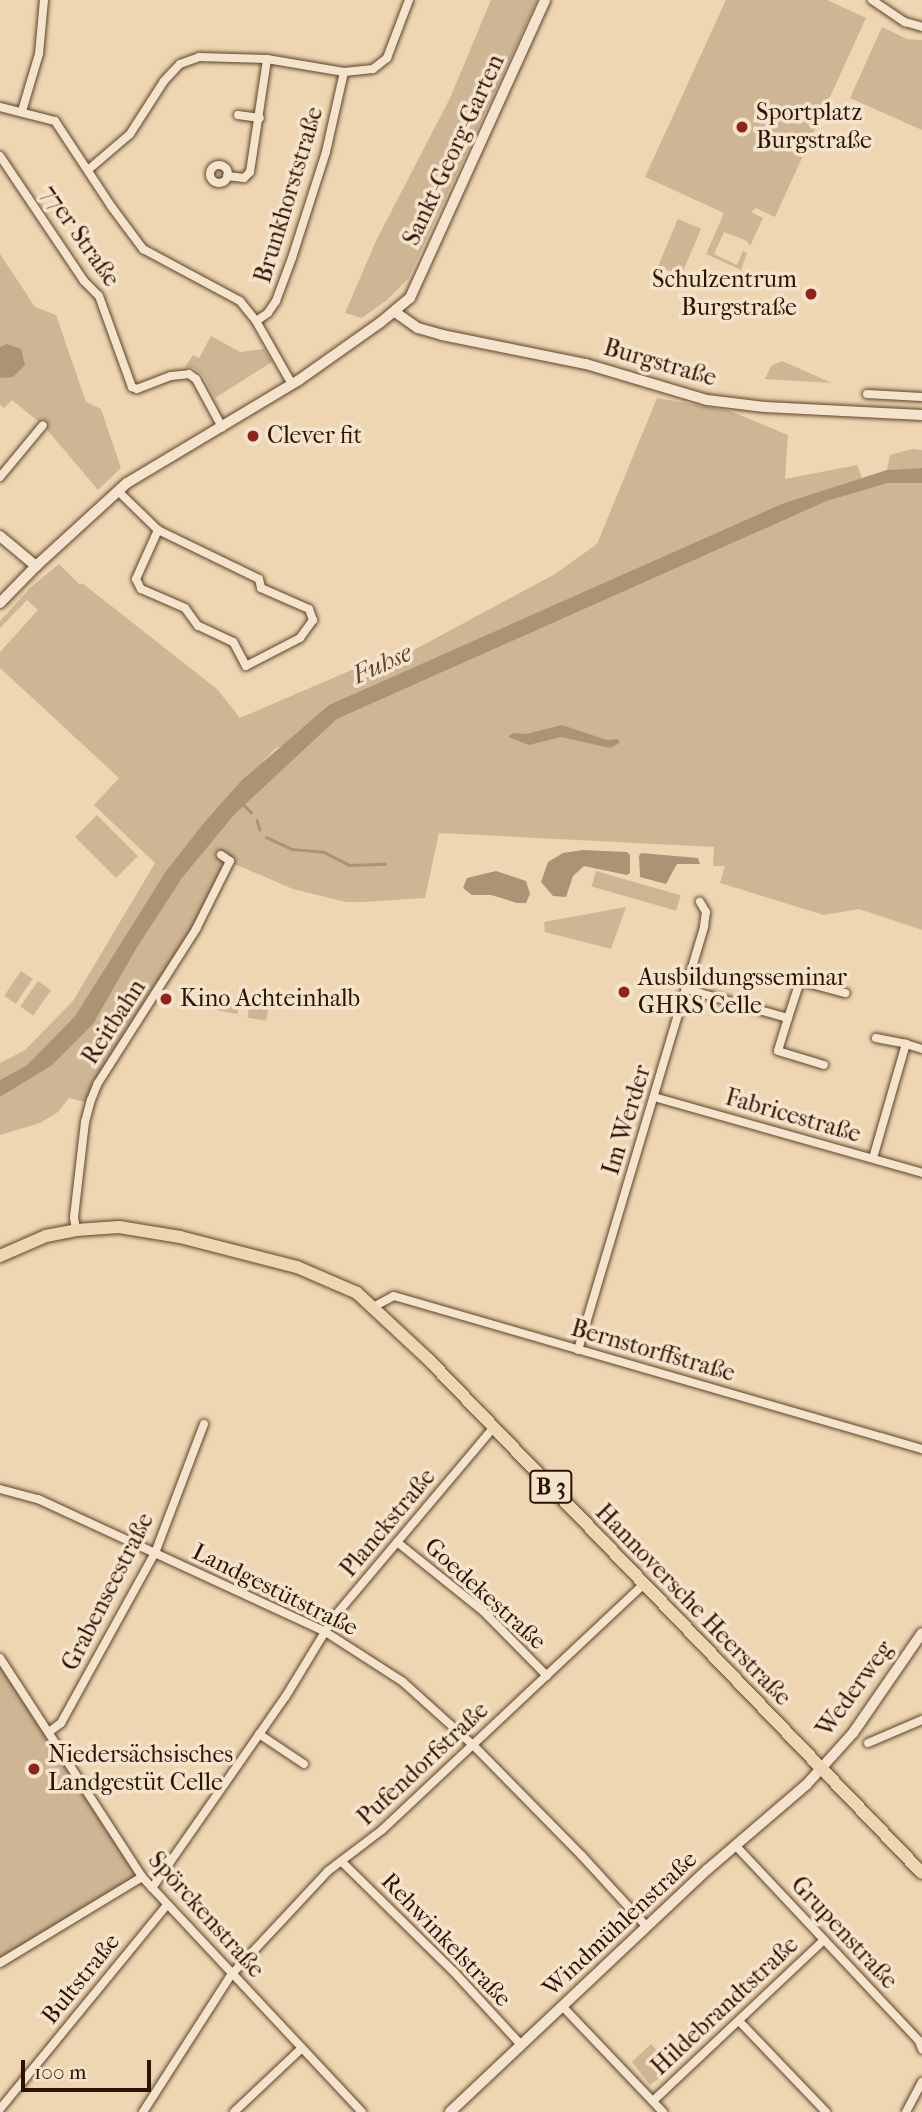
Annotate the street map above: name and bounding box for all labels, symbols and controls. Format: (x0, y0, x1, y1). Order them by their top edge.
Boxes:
street label: Sankt-Georg-Garten (397, 50, 511, 250)
place label: Sportplatz Burgstraße (756, 99, 872, 155)
street label: Brunkhorststraße (249, 104, 329, 286)
marker: Sportplatz Burgstraße (734, 119, 750, 135)
street label: 77er Straße (34, 180, 126, 292)
place label: Schulzentrum Burgstraße (652, 266, 797, 322)
marker: Schulzentrum Burgstraße (803, 286, 819, 302)
street label: Burgstraße (600, 333, 720, 393)
place label: Clever fit (267, 422, 362, 450)
marker: Clever fit (245, 428, 261, 444)
water label: Fuhse (347, 637, 417, 691)
place label: Ausbildungsseminar GHRS Celle (638, 964, 847, 1020)
street label: Reitbahn (76, 974, 152, 1070)
marker: Ausbildungsseminar GHRS Celle (616, 984, 632, 1000)
place label: Kino Achteinhalb (180, 985, 360, 1013)
marker: Kino Achteinhalb (158, 991, 174, 1007)
street label: Im Werder (597, 1062, 657, 1178)
street label: Fabricestraße (722, 1083, 864, 1149)
street label: Bernstorffstraße (568, 1314, 738, 1388)
street label: Planckstraße (334, 1463, 442, 1583)
road number: B 3 (528, 1468, 574, 1506)
street label: Hannoversche Heerstraße (589, 1498, 797, 1712)
street label: Grabenseestraße (56, 1508, 160, 1676)
street label: Goedekestraße (418, 1532, 552, 1656)
street label: Landgestütstraße (188, 1537, 362, 1643)
street label: Wederweg (811, 1636, 899, 1742)
street label: Pufendorfstraße (352, 1696, 494, 1832)
place label: Niedersächsisches Landgestüt Celle (48, 1741, 233, 1797)
marker: Niedersächsisches Landgestüt Celle (26, 1761, 42, 1777)
street label: Windmühlenstraße (537, 1845, 703, 2003)
street label: Spörckenstraße (142, 1846, 270, 1984)
street label: Rehwinkelstraße (375, 1867, 517, 2013)
street label: Grupenstraße (785, 1871, 903, 1995)
street label: Bultstraße (36, 1928, 126, 2030)
street label: Hildebrandtstraße (646, 1931, 804, 2081)
scale bar (24, 2046, 154, 2090)
text: 100 m (34, 2060, 87, 2084)

